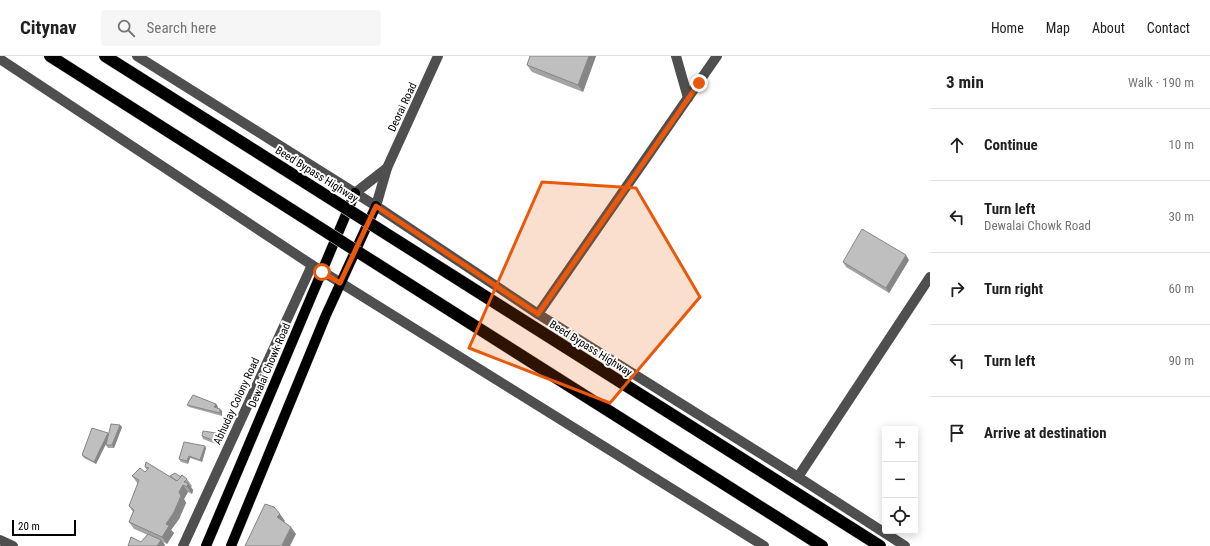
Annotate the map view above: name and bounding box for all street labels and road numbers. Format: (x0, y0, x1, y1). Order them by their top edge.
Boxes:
street label: Deorai Road (385, 81, 419, 134)
street label: Beed Bypass Highway (273, 144, 361, 205)
street label: Beed Bypass Highway (547, 318, 635, 379)
street label: Dewalai Chowk Road (246, 321, 293, 409)
street label: Abhuday Colony Road (211, 356, 262, 447)

